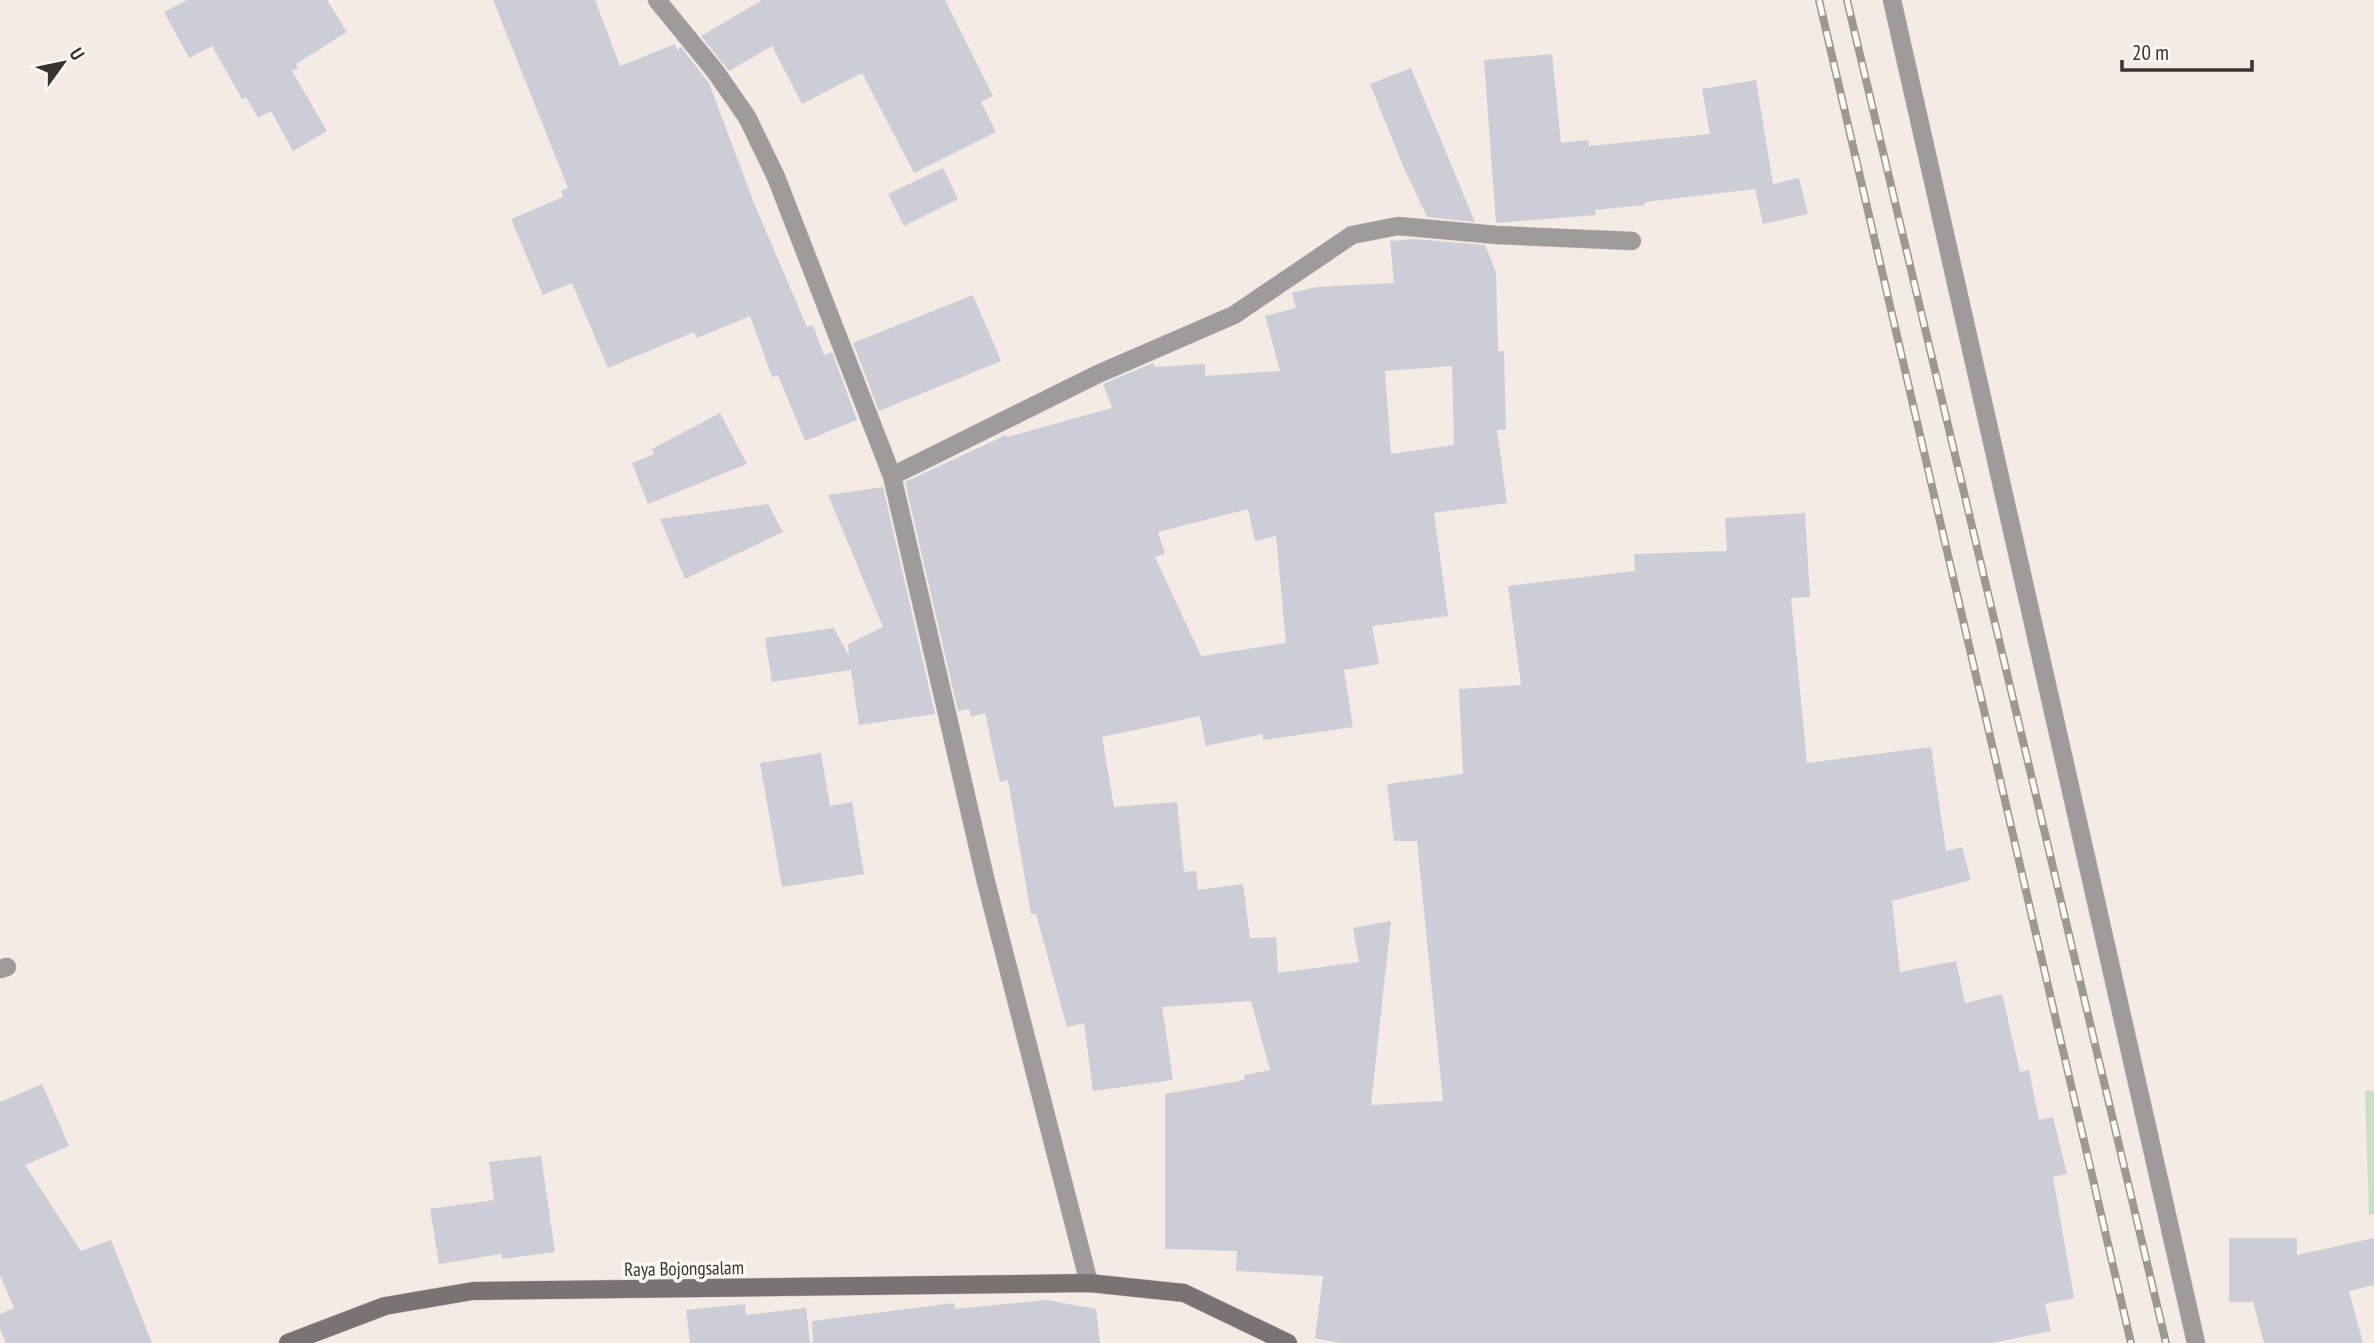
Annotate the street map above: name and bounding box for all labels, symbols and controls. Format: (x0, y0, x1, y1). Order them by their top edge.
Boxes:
north arrow (28, 28, 98, 98)
scale bar (2122, 28, 2252, 72)
text: 20 m (2132, 39, 2169, 66)
text: U (65, 43, 90, 64)
street label: Raya Bojongsalam (624, 1255, 744, 1281)

